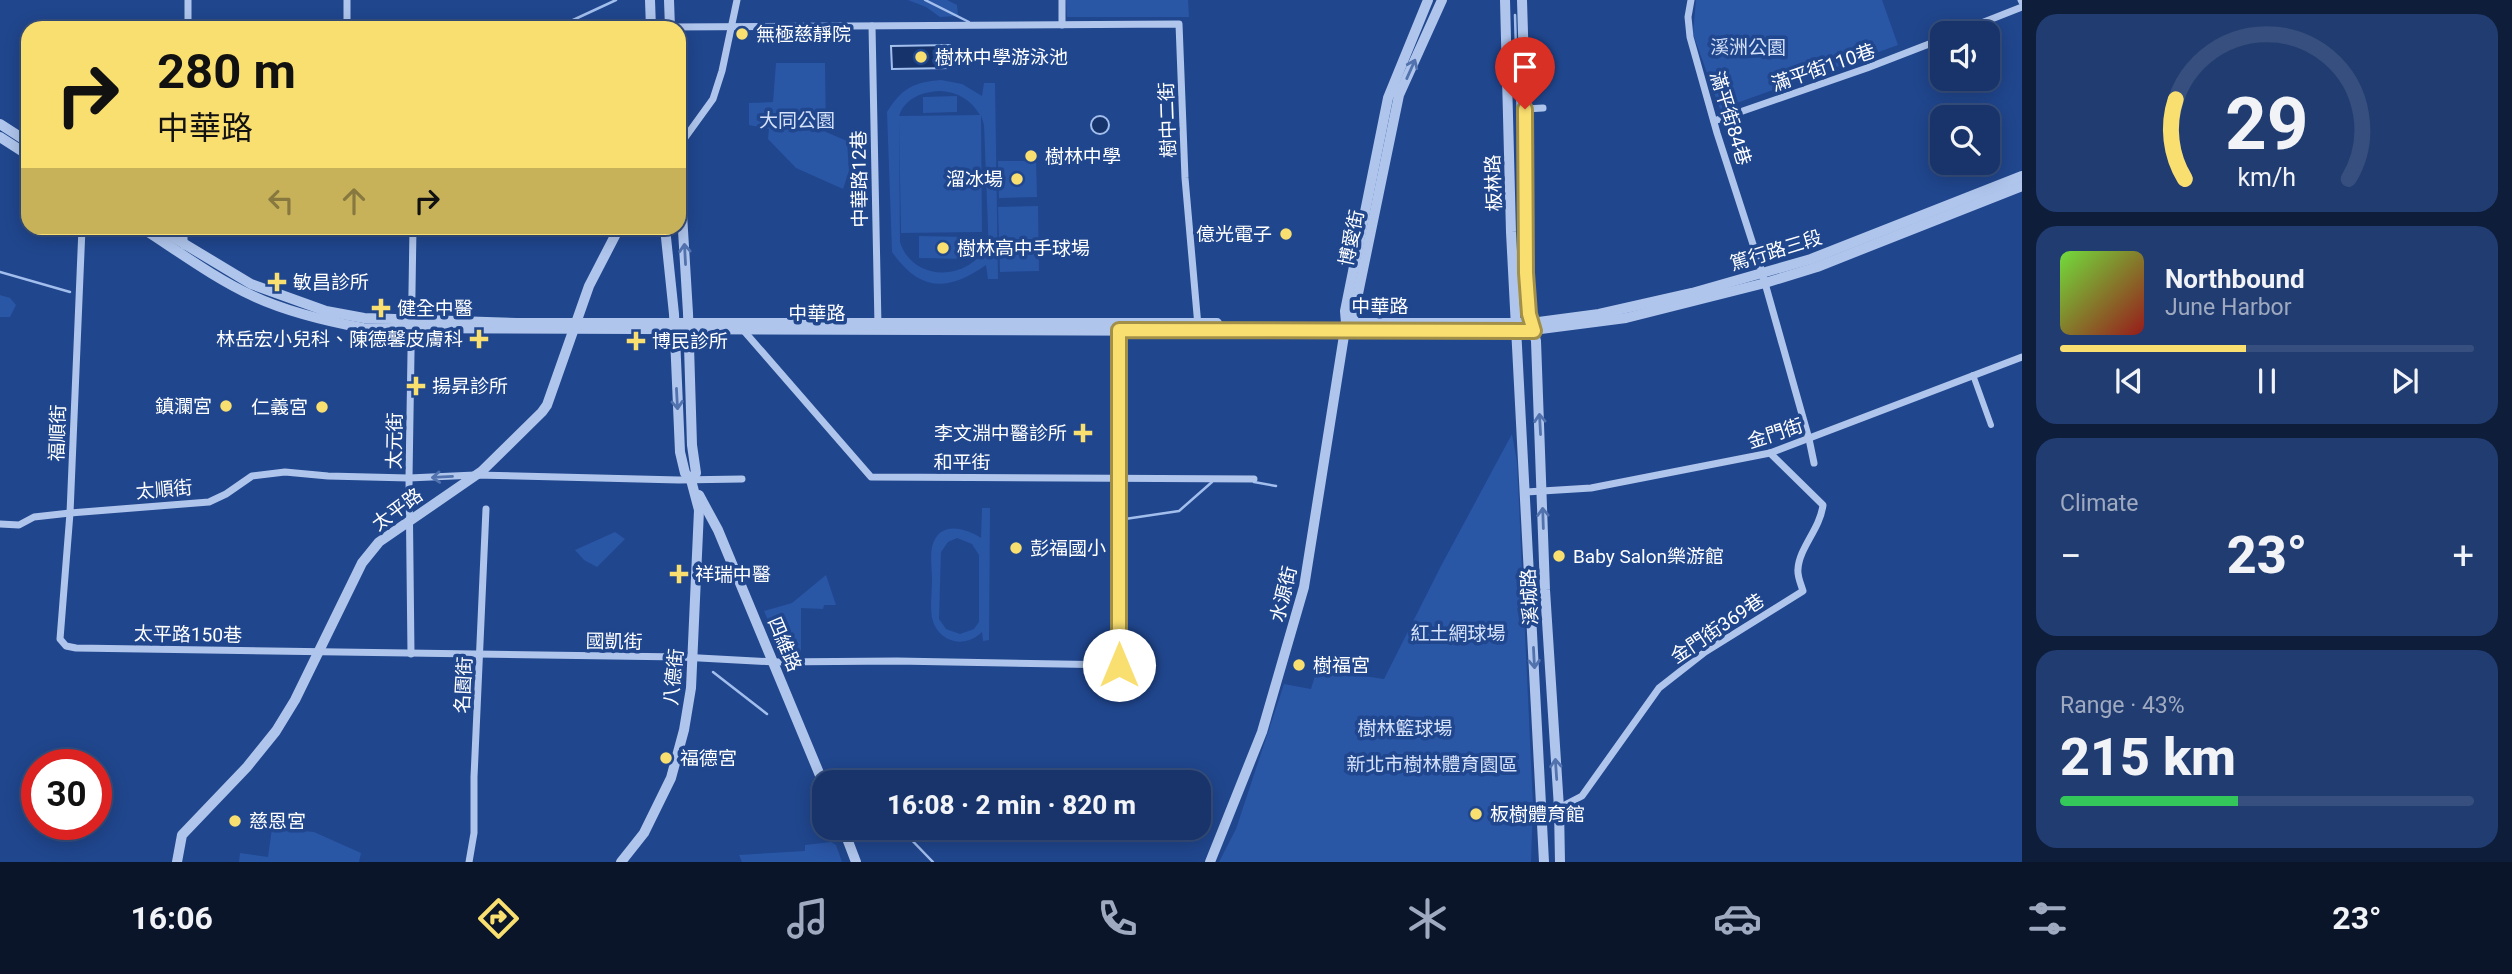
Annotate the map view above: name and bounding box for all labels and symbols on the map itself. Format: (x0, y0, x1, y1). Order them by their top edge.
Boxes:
place label: 無極慈靜院 (756, 23, 851, 46)
marker: 無極慈靜院 (734, 26, 750, 42)
park label: 溪洲公園 (1710, 36, 1786, 59)
pin (1495, 37, 1555, 109)
street label: 滿平街110巷 (1768, 39, 1878, 96)
place label: 樹林中學游泳池 (935, 46, 1068, 69)
marker: 樹林中學游泳池 (913, 49, 929, 65)
one-way arrow (1405, 59, 1418, 80)
street label: 滿平街84巷 (1705, 68, 1756, 168)
street label: 樹中二街 (1155, 82, 1180, 158)
park label: 大同公園 (759, 109, 835, 132)
street label: 中華路12巷 (847, 130, 872, 228)
place label: 樹林中學 (1045, 145, 1121, 168)
marker: 樹林中學 (1023, 148, 1039, 164)
street label: 板林路 (1481, 154, 1506, 212)
place label: 溜冰場 (946, 168, 1003, 191)
marker: 溜冰場 (1009, 171, 1025, 187)
street label: 博愛街 (1334, 208, 1369, 268)
place label: 億光電子 (1196, 223, 1272, 246)
marker: 億光電子 (1278, 226, 1294, 242)
street label: 篤行路三段 (1727, 226, 1825, 275)
place label: 樹林高中手球場 (957, 237, 1090, 260)
marker: 樹林高中手球場 (935, 240, 951, 256)
one-way arrow (678, 243, 691, 266)
place label: 敏昌診所 (293, 271, 369, 294)
marker: 敏昌診所 (267, 272, 287, 292)
street label: 中華路 (1351, 295, 1409, 318)
place label: 健全中醫 (397, 297, 473, 320)
marker: 健全中醫 (371, 298, 391, 318)
street label: 中華路 (788, 302, 846, 325)
place label: 林岳宏小兒科、陳德馨皮膚科 (216, 328, 463, 351)
marker: 林岳宏小兒科、陳德馨皮膚科 (469, 329, 489, 349)
place label: 博民診所 (652, 330, 728, 353)
marker: 博民診所 (626, 331, 646, 351)
place label: 揚昇診所 (432, 375, 508, 398)
marker: 揚昇診所 (406, 376, 426, 396)
one-way arrow (671, 387, 684, 410)
place label: 鎮瀾宮 (155, 395, 212, 418)
place label: 仁義宮 (251, 396, 308, 419)
marker: 鎮瀾宮 (218, 398, 234, 414)
marker: 仁義宮 (314, 399, 330, 415)
street label: 福順街 (45, 404, 70, 462)
street label: 太元街 (383, 412, 406, 470)
one-way arrow (1533, 412, 1546, 435)
street label: 金門街 (1744, 414, 1806, 453)
place label: 李文淵中醫診所 (934, 422, 1067, 445)
marker: 李文淵中醫診所 (1073, 423, 1093, 443)
street label: 和平街 (933, 451, 991, 474)
one-way arrow (431, 470, 454, 483)
street label: 太順街 (135, 476, 193, 503)
street label: 太平路 (367, 483, 427, 535)
one-way arrow (1537, 506, 1550, 529)
place label: 彭福國小 (1030, 537, 1106, 560)
marker: 彭福國小 (1008, 540, 1024, 556)
place label: Baby Salon樂游館 (1573, 545, 1724, 568)
marker: Baby Salon樂游館 (1551, 548, 1567, 564)
place label: 祥瑞中醫 (695, 563, 771, 586)
marker: 祥瑞中醫 (669, 564, 689, 584)
street label: 水源街 (1265, 564, 1302, 625)
street label: 溪城路 (1517, 568, 1542, 626)
street label: 金門街369巷 (1666, 589, 1768, 668)
street label: 四維路 (763, 613, 806, 675)
street label: 太平路150巷 (134, 622, 242, 647)
park label: 紅土網球場 (1410, 622, 1506, 645)
position arrow (1082, 628, 1156, 702)
street label: 國凱街 (585, 630, 643, 653)
one-way arrow (1528, 646, 1541, 669)
street label: 八德街 (659, 647, 688, 707)
place label: 樹福宮 (1313, 654, 1370, 677)
street label: 名園街 (451, 656, 476, 714)
marker: 樹福宮 (1291, 657, 1307, 673)
park label: 樹林籃球場 (1357, 717, 1453, 740)
place label: 福德宮 (680, 747, 737, 770)
speed limit sign: 30 (21, 749, 112, 840)
marker: 福德宮 (658, 750, 674, 766)
park label: 新北市樹林體育園區 (1346, 753, 1518, 776)
one-way arrow (1550, 758, 1563, 781)
place label: 板樹體育館 (1490, 803, 1585, 826)
marker: 板樹體育館 (1468, 806, 1484, 822)
place label: 慈恩宮 (249, 810, 306, 833)
marker: 慈恩宮 (227, 813, 243, 829)

